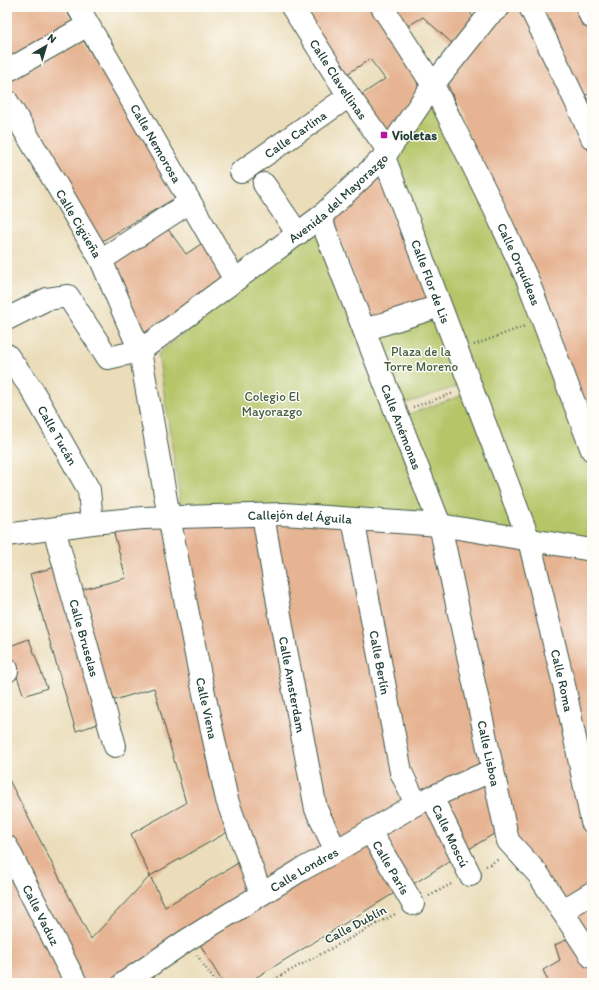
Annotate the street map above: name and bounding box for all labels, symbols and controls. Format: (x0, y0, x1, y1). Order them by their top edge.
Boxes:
north arrow (26, 26, 66, 66)
text: N (45, 31, 59, 46)
street label: Calle Clavellinas (306, 36, 371, 123)
street label: Calle Nemorosa (127, 101, 185, 186)
street label: Calle Carlina (261, 107, 330, 161)
place label: Violetas (392, 128, 437, 143)
marker: Violetas (379, 130, 389, 140)
street label: Avenida del Mayorazgo (285, 150, 391, 246)
street label: Calle Cigüeña (53, 186, 105, 261)
street label: Calle Orquídeas (494, 220, 544, 308)
street label: Calle Flor de Lis (408, 237, 453, 326)
park label: Plaza de la Torre Moreno (384, 344, 459, 374)
street label: Calle Anémonas (378, 382, 425, 472)
park label: Colegio El Mayorazgo (242, 389, 303, 419)
street label: Calle Tucán (34, 403, 81, 468)
street label: Callejón del Águila (247, 507, 353, 527)
street label: Calle Bruselas (66, 597, 102, 679)
street label: Calle Berlín (366, 629, 393, 696)
street label: Calle Amsterdam (276, 635, 309, 734)
street label: Calle Roma (548, 648, 576, 714)
street label: Calle Viena (193, 676, 221, 741)
street label: Calle Lisboa (474, 719, 503, 788)
street label: Calle Moscú (429, 802, 472, 870)
street label: Calle París (369, 838, 413, 897)
street label: Calle Londres (267, 844, 341, 895)
street label: Calle Vaduz (19, 882, 63, 948)
street label: Calle Dublín (322, 902, 389, 947)

